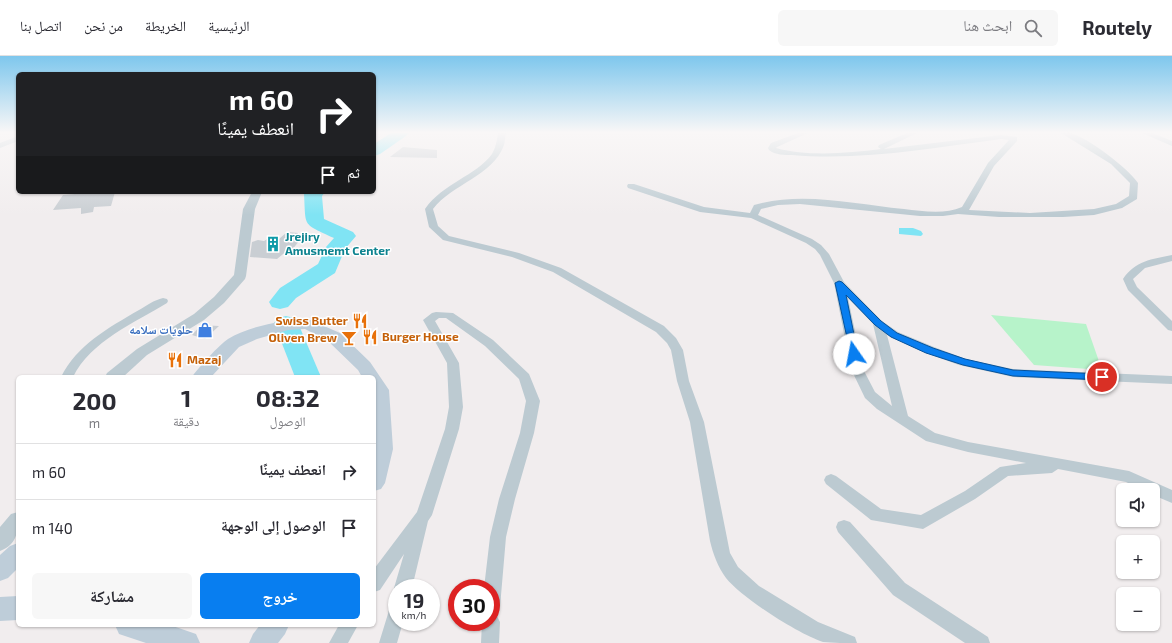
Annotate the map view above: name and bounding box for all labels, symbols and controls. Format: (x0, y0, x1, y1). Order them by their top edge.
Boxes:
search box (778, 10, 1058, 46)
text: ابحث هنا (963, 16, 1012, 34)
text: Routely (1082, 16, 1152, 39)
text: اتصل بنا (20, 17, 62, 34)
text: من نحن (84, 17, 123, 34)
text: الخريطة (145, 17, 186, 34)
text: الرئيسية (208, 17, 250, 34)
icon: search (1022, 17, 1044, 39)
text: 60 m (229, 82, 294, 116)
icon: right (308, 88, 360, 140)
text: انعطف يمينًا (217, 117, 294, 139)
text: ثم (347, 163, 360, 181)
icon: arrive (317, 164, 339, 186)
place label: Jrejiry Amusmemt Center (285, 229, 390, 257)
building icon: Jrejiry Amusmemt Center (264, 235, 282, 253)
restaurant icon: Swiss Butter (351, 312, 369, 330)
place label: Swiss Butter (276, 313, 348, 327)
shop icon: حلويات سلامه (196, 321, 214, 339)
place label: حلويات سلامه (129, 322, 193, 337)
restaurant icon: Burger House (361, 328, 379, 346)
bar icon: Oliven Brew (340, 329, 358, 347)
place label: Burger House (382, 329, 459, 343)
place label: Oliven Brew (269, 330, 338, 344)
position arrow (833, 333, 875, 375)
restaurant icon: Mazaj (166, 351, 184, 369)
place label: Mazaj (187, 352, 221, 367)
pin (1085, 360, 1119, 394)
icon: arrive (1091, 366, 1113, 388)
text: 1 (181, 383, 191, 412)
text: 08:32 (256, 383, 320, 412)
text: 200 (72, 386, 117, 415)
text: دقيقة (173, 413, 199, 429)
text: الوصول (270, 413, 306, 429)
text: m (89, 415, 100, 431)
text: انعطف يمينًا (259, 460, 326, 478)
icon: right (338, 461, 360, 483)
text: 60 m (32, 463, 66, 481)
map controls (1116, 483, 1160, 631)
button: sound (1116, 483, 1160, 527)
text: الوصول إلى الوجهة (221, 516, 326, 534)
icon: arrive (338, 517, 360, 539)
text: 140 m (32, 519, 73, 537)
button: + (1116, 535, 1160, 579)
button: مشاركة (32, 573, 192, 619)
button: خروج (200, 573, 360, 619)
speed limit sign: 30 (448, 579, 500, 631)
button: − (1116, 587, 1160, 631)
text: 19 (404, 588, 424, 612)
text: km/h (402, 609, 426, 621)

